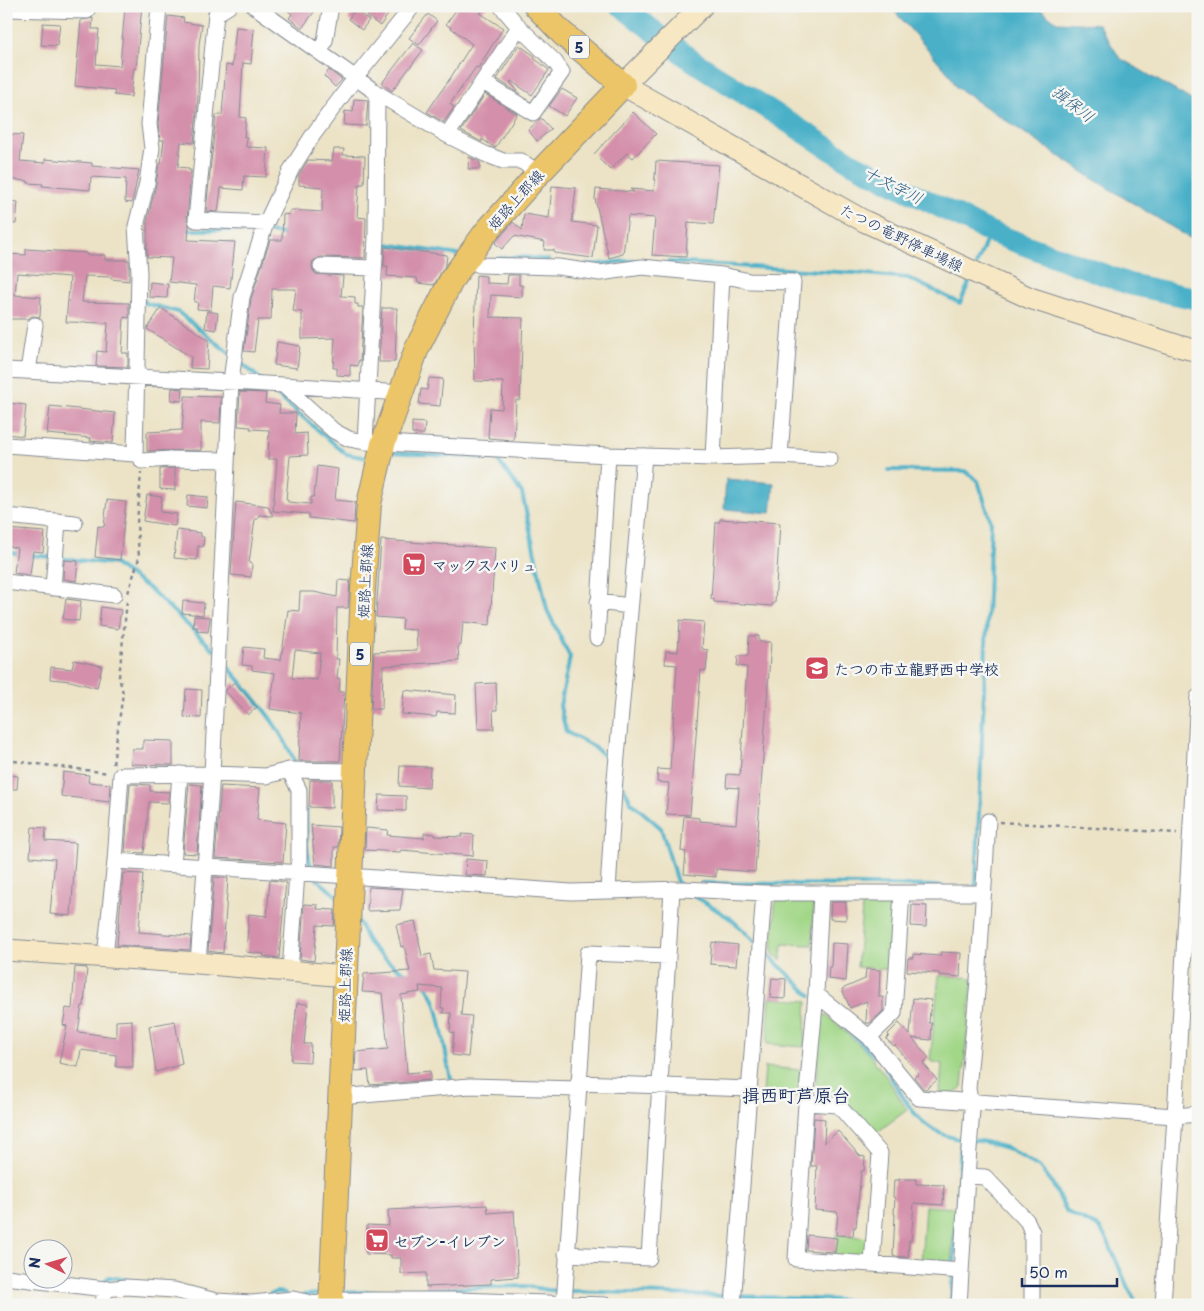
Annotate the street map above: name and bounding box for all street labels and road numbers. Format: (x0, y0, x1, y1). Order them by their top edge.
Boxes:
road number: 5 (569, 36, 589, 58)
street label: 姫路上郡線 (481, 163, 549, 235)
street label: たつの竜野停車場線 (836, 197, 968, 277)
street label: 姫路上郡線 (351, 543, 377, 619)
road number: 5 (350, 642, 370, 666)
street label: 姫路上郡線 (331, 947, 357, 1023)

